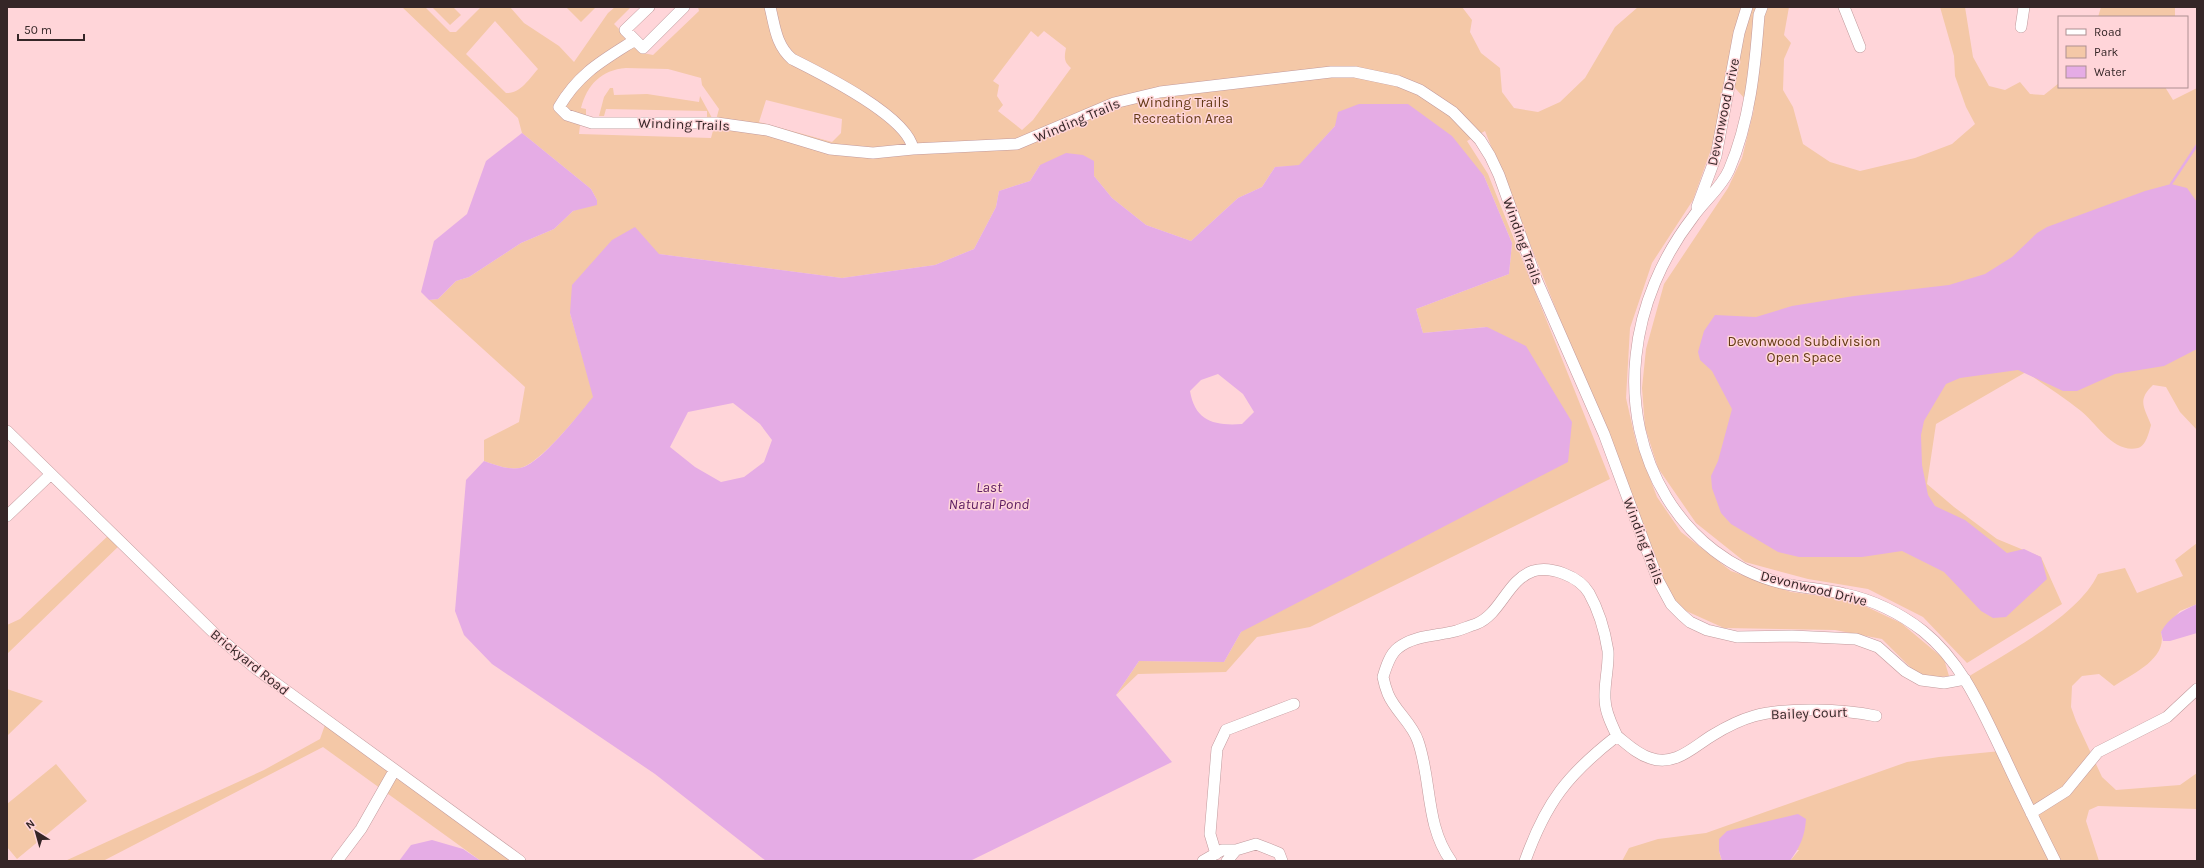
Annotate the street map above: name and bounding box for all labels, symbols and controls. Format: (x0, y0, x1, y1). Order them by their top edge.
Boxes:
scale bar (18, 16, 84, 42)
legend (2058, 16, 2188, 88)
text: 50 m (24, 23, 52, 37)
text: Road (2094, 25, 2122, 39)
text: Park (2094, 45, 2119, 59)
street label: Devonwood Drive (1704, 57, 1743, 167)
text: Water (2094, 65, 2127, 79)
park label: Winding Trails Recreation Area (1133, 94, 1233, 127)
street label: Winding Trails (1032, 95, 1123, 146)
street label: Winding Trails (638, 114, 730, 135)
street label: Winding Trails (1499, 195, 1546, 287)
park label: Devonwood Subdivision Open Space (1727, 333, 1881, 366)
water label: Last Natural Pond (949, 478, 1029, 513)
street label: Winding Trails (1619, 495, 1668, 587)
street label: Devonwood Drive (1759, 567, 1869, 610)
street label: Brickyard Road (207, 626, 292, 699)
street label: Bailey Court (1770, 704, 1848, 723)
north arrow (16, 812, 56, 852)
text: N (23, 817, 37, 832)

